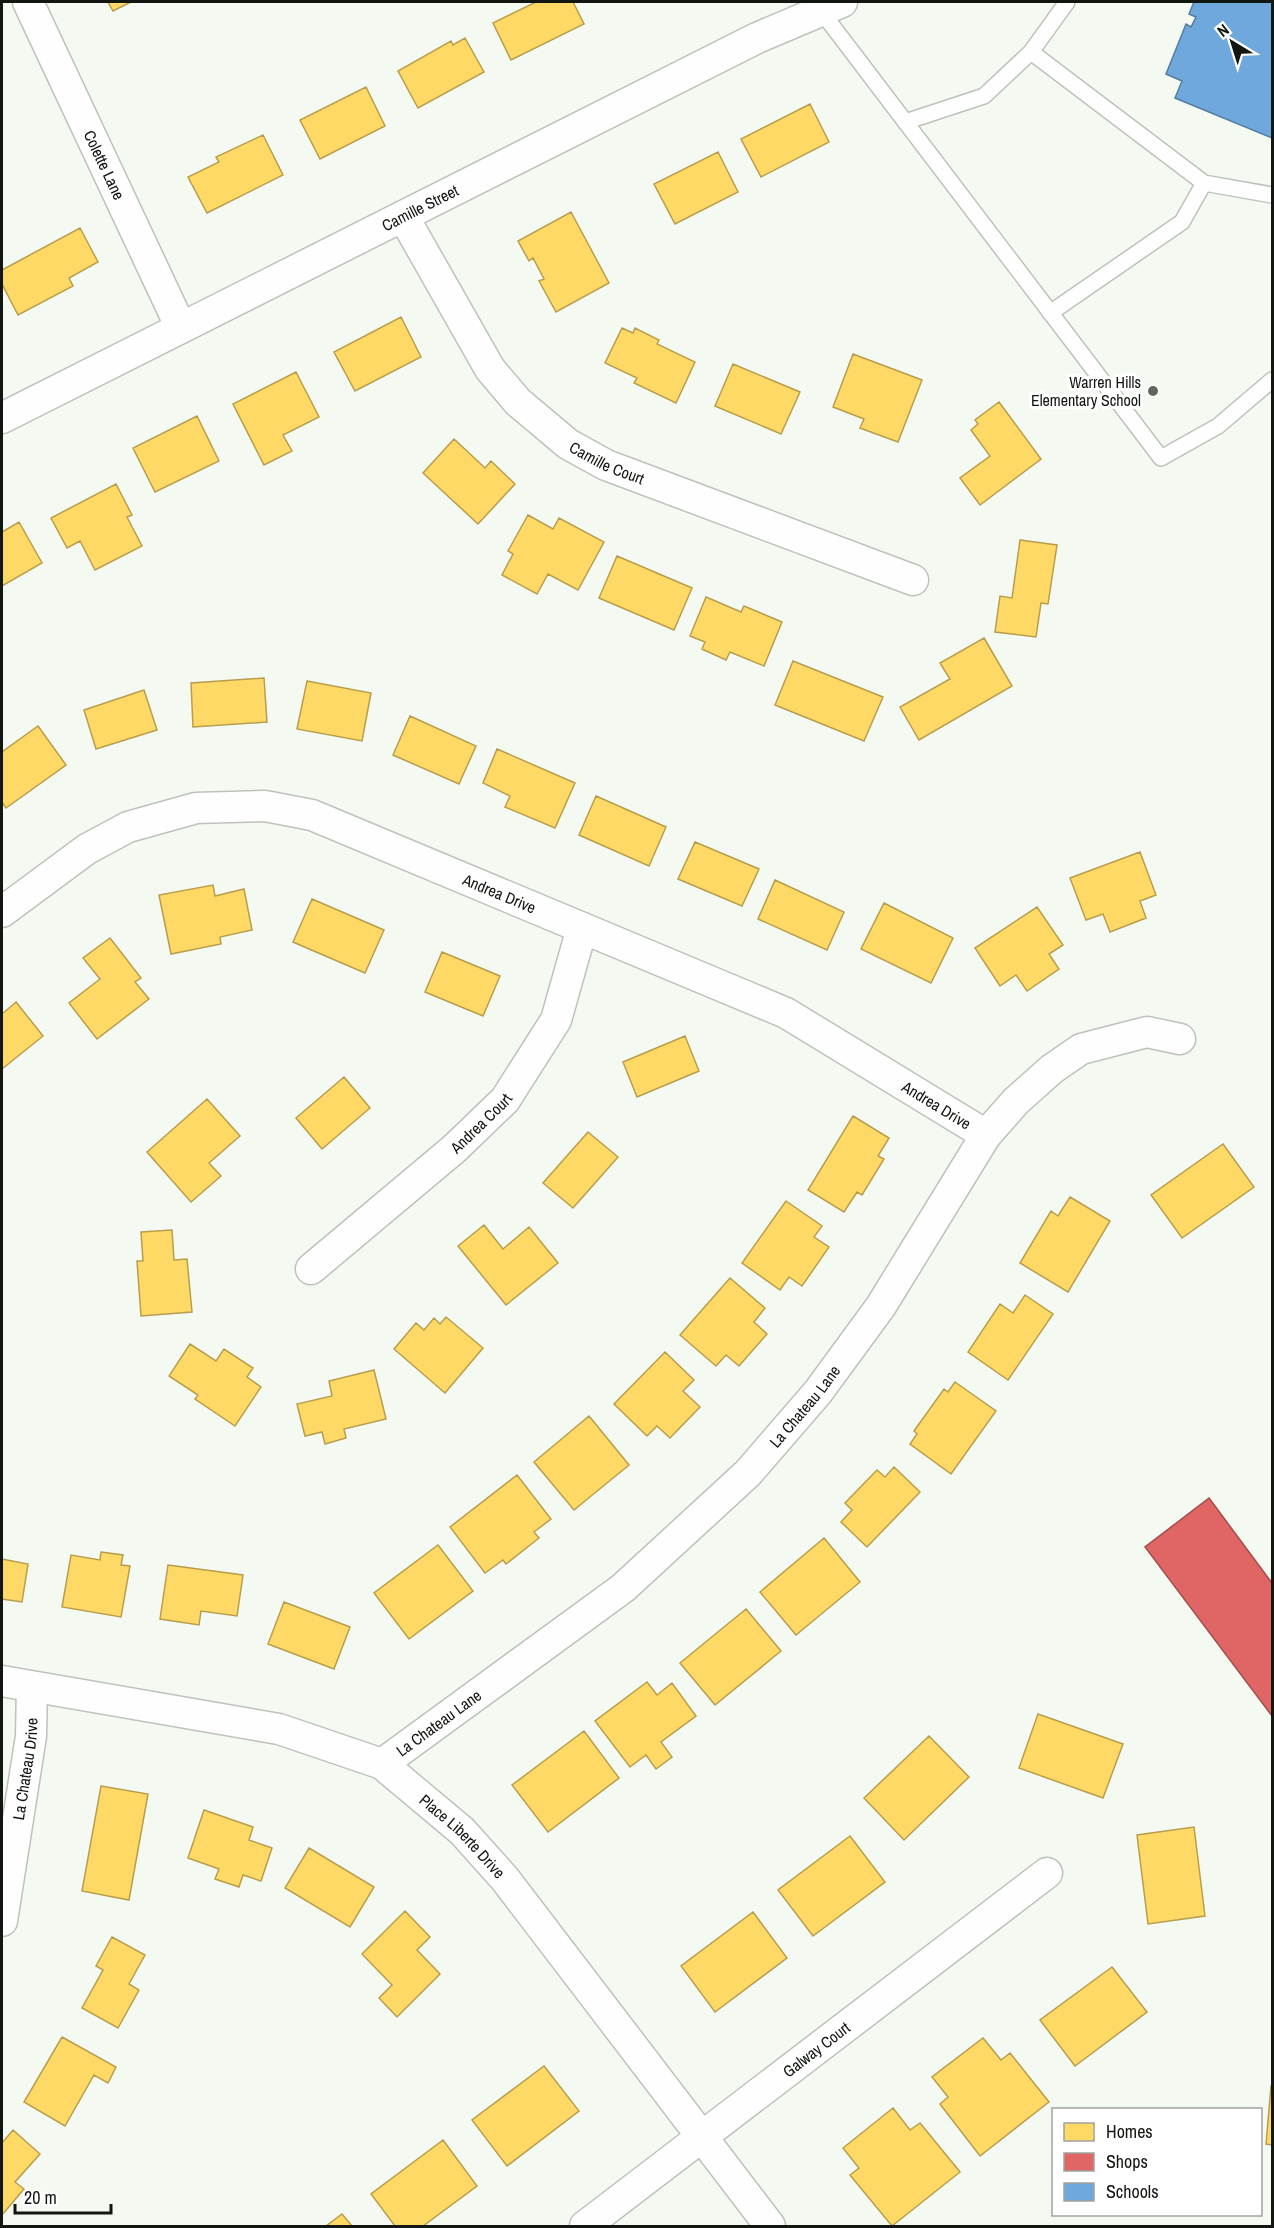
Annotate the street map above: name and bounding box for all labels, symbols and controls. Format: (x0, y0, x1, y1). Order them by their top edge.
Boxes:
north arrow (1202, 12, 1262, 72)
text: N (1212, 19, 1233, 42)
street label: Colette Lane (79, 127, 130, 203)
street label: Camille Street (378, 179, 462, 236)
place label: Warren Hills Elementary School (1031, 371, 1141, 411)
marker: Warren Hills Elementary School (1146, 384, 1160, 398)
street label: Camille Court (566, 436, 648, 490)
street label: Andrea Drive (459, 868, 539, 918)
street label: Andrea Drive (897, 1075, 975, 1134)
street label: Andrea Court (444, 1089, 517, 1159)
street label: La Chateau Lane (764, 1360, 845, 1452)
street label: La Chateau Lane (391, 1684, 486, 1761)
street label: La Chateau Drive (7, 1718, 42, 1821)
street label: Place Liberte Drive (415, 1789, 510, 1883)
street label: Galway Court (778, 2016, 855, 2082)
legend (1052, 2108, 1262, 2216)
text: Homes (1106, 2119, 1153, 2144)
text: Shops (1106, 2149, 1148, 2174)
scale bar (15, 2177, 111, 2215)
text: Schools (1106, 2179, 1159, 2204)
text: 20 m (24, 2185, 57, 2210)

